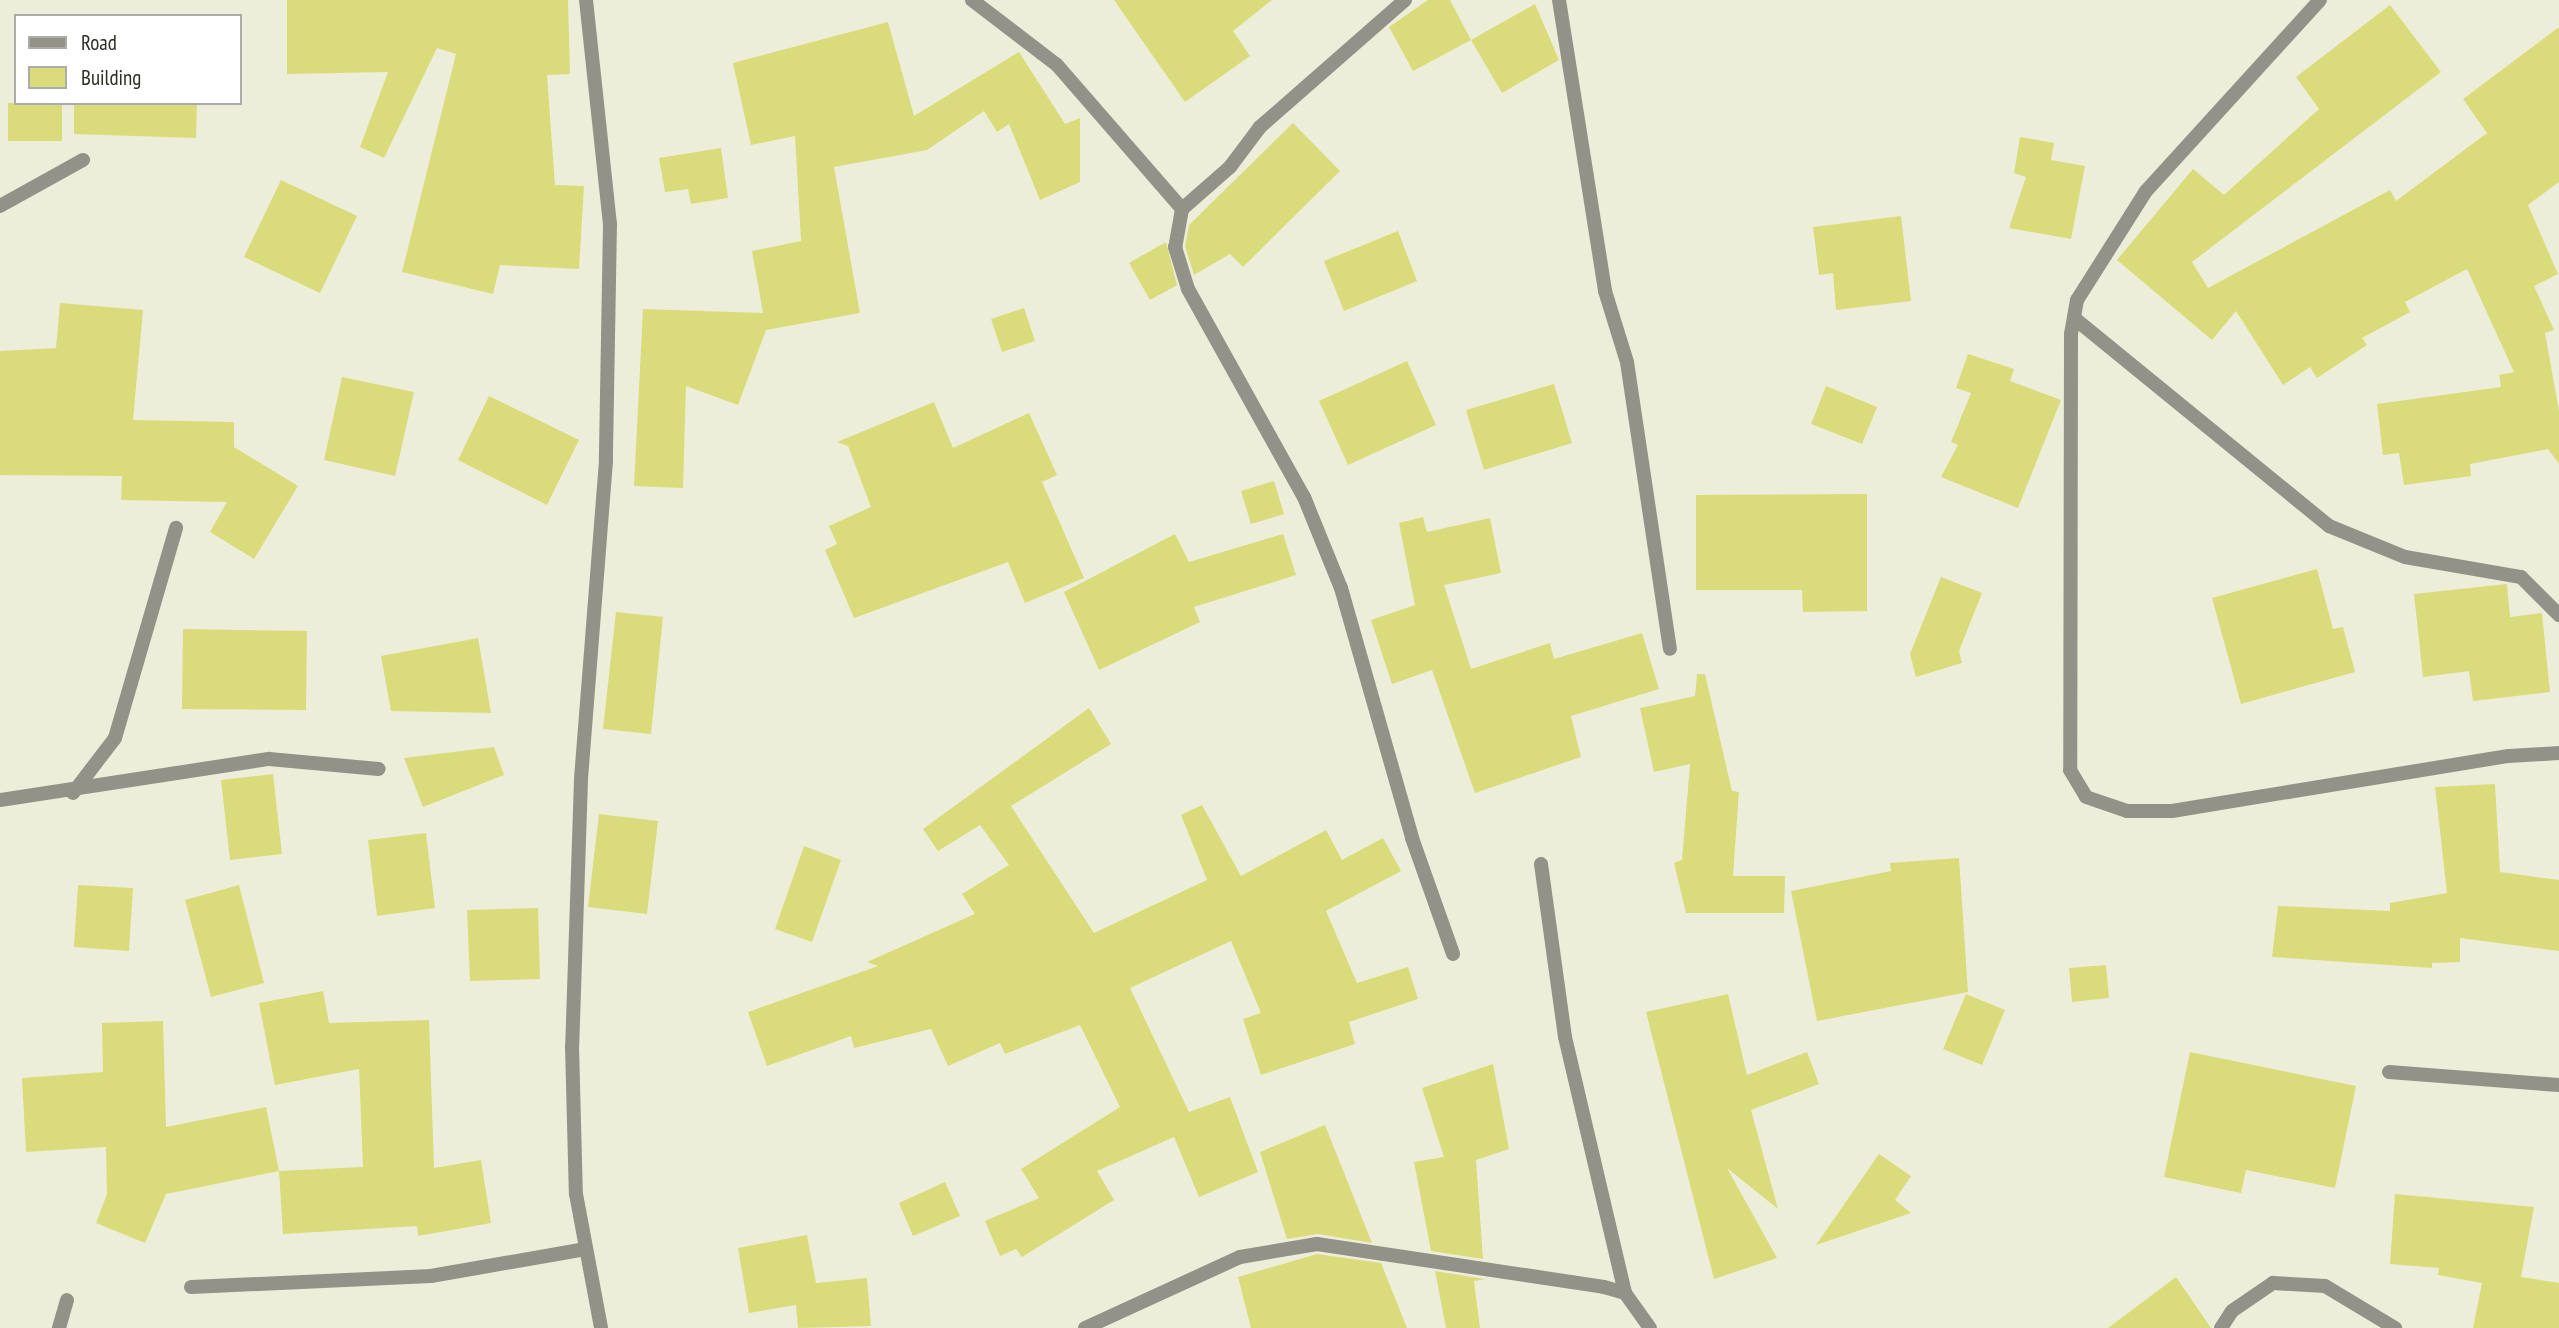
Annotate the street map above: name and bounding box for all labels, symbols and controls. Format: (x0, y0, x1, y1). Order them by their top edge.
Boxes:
legend (14, 14, 242, 105)
text: Road (81, 29, 117, 56)
text: Building (81, 64, 141, 91)

